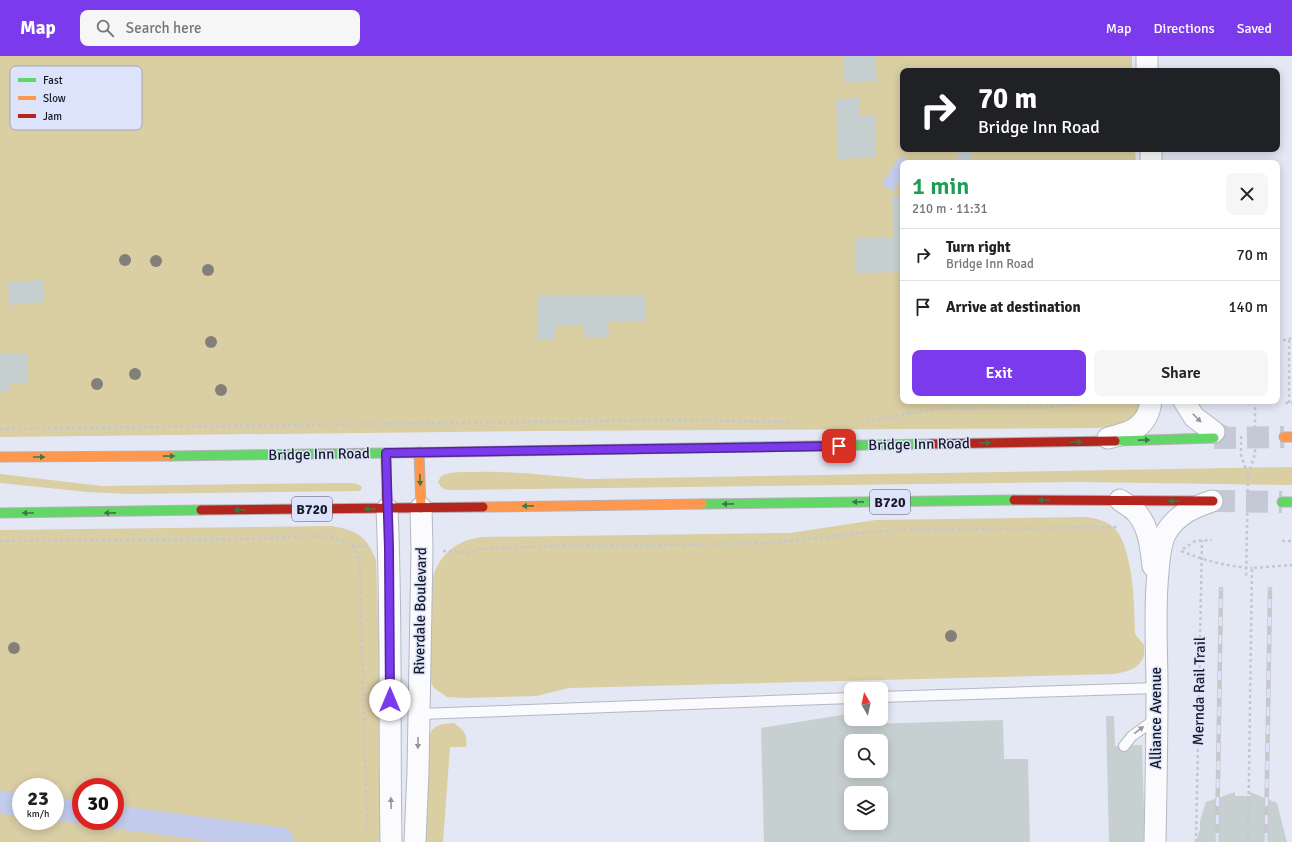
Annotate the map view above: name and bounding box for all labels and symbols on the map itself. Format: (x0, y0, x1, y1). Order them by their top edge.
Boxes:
legend (10, 66, 142, 130)
text: Fast (43, 74, 63, 87)
text: Slow (43, 92, 66, 105)
text: Jam (43, 110, 62, 123)
one-way arrow (1192, 414, 1202, 423)
pin (822, 429, 856, 463)
street label: Bridge Inn Road (868, 434, 970, 454)
one-way arrow (1138, 437, 1151, 443)
one-way arrow (1070, 438, 1082, 445)
one-way arrow (979, 440, 992, 446)
street label: Bridge Inn Road (268, 444, 370, 464)
one-way arrow (163, 453, 176, 459)
one-way arrow (33, 454, 46, 460)
one-way arrow (417, 474, 424, 486)
road number: B720 (870, 490, 910, 514)
road number: B720 (292, 497, 332, 521)
one-way arrow (1037, 497, 1050, 503)
one-way arrow (1167, 498, 1180, 504)
one-way arrow (851, 499, 864, 505)
one-way arrow (721, 501, 734, 507)
one-way arrow (522, 503, 534, 510)
one-way arrow (363, 506, 376, 512)
one-way arrow (234, 507, 246, 514)
one-way arrow (104, 509, 116, 516)
one-way arrow (21, 510, 34, 516)
street label: Riverdale Boulevard (410, 547, 430, 675)
street label: Mernda Rail Trail (1189, 637, 1209, 745)
street label: Alliance Avenue (1147, 667, 1165, 769)
position arrow (369, 679, 411, 721)
north arrow (844, 682, 888, 726)
one-way arrow (1133, 726, 1144, 735)
one-way arrow (415, 737, 421, 750)
speed limit sign: 30 (72, 778, 124, 830)
one-way arrow (387, 797, 394, 809)

